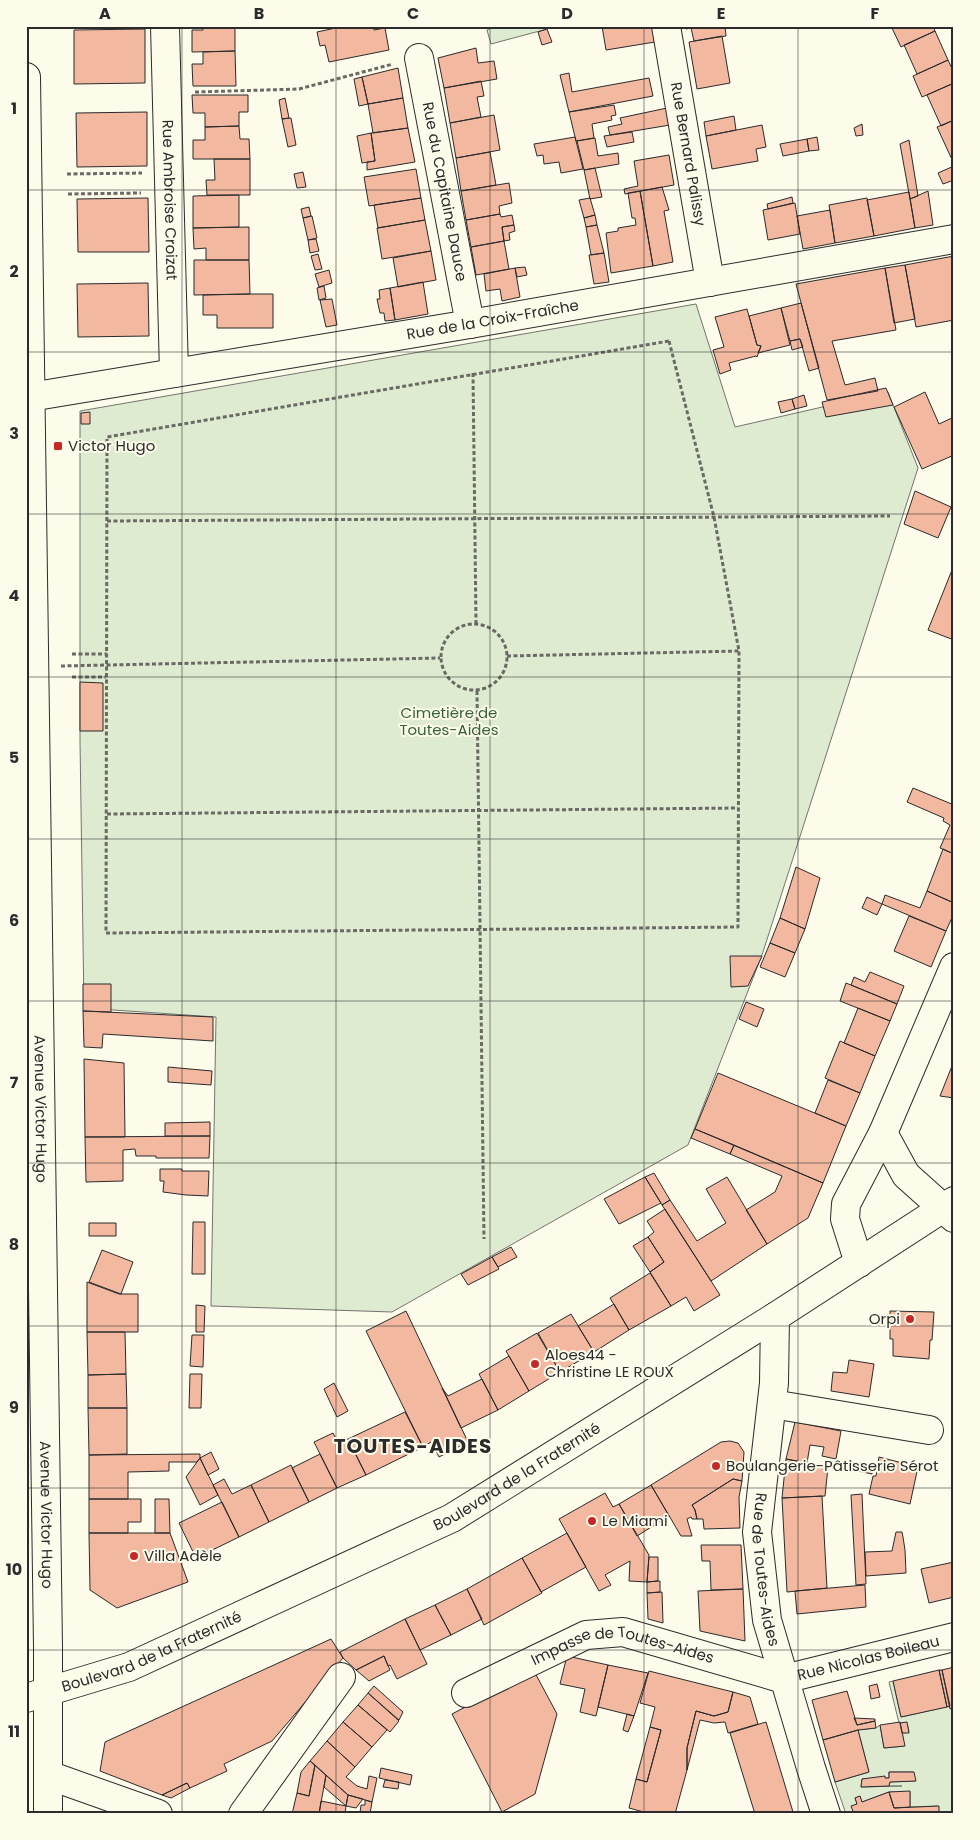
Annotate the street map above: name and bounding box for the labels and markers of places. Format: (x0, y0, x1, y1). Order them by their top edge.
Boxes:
place label: Victor Hugo (68, 435, 155, 456)
marker: Victor Hugo (52, 440, 64, 452)
place label: Orpi (869, 1308, 900, 1329)
marker: Orpi (904, 1313, 916, 1325)
place label: Aloes44 - Christine LE ROUX (545, 1344, 674, 1382)
marker: Aloes44 - Christine LE ROUX (529, 1358, 541, 1370)
place label: Boulangerie-Pâtisserie Sérot (726, 1455, 938, 1476)
marker: Boulangerie-Pâtisserie Sérot (710, 1460, 722, 1472)
place label: Le Miami (602, 1510, 668, 1531)
marker: Le Miami (586, 1515, 598, 1527)
place label: Villa Adèle (144, 1545, 222, 1566)
marker: Villa Adèle (128, 1550, 140, 1562)

